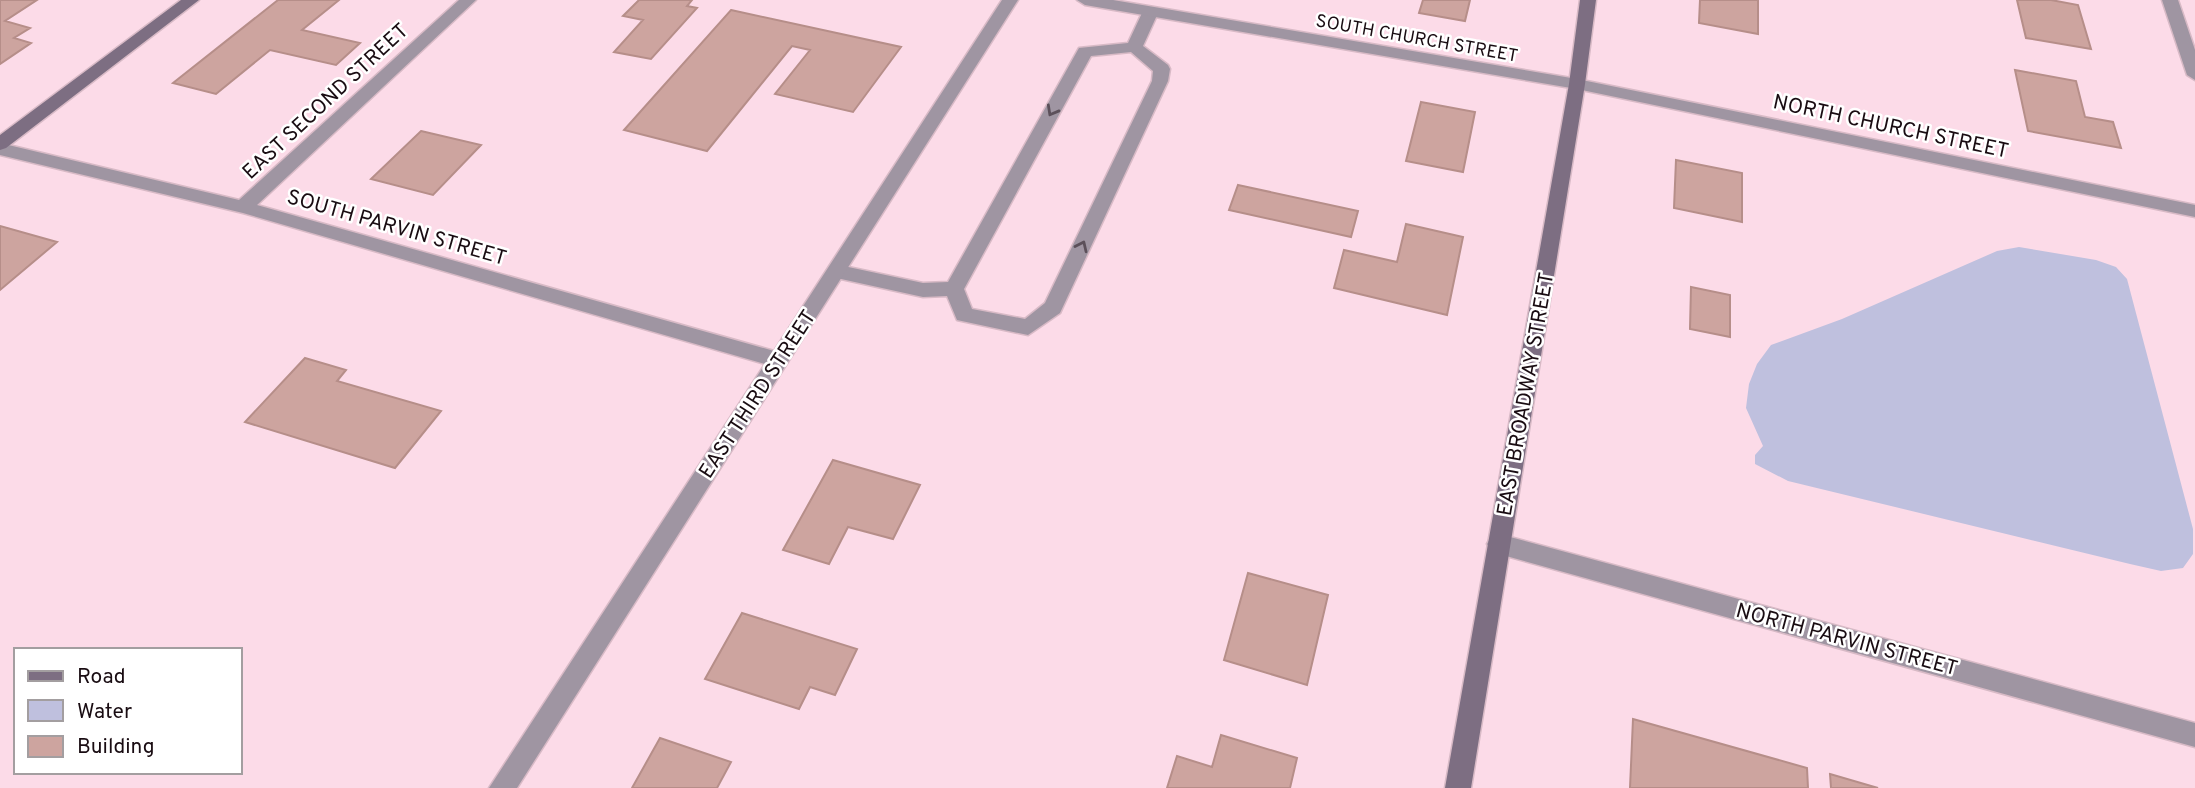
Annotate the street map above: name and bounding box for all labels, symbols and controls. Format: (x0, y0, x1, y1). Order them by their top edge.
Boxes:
street label: SOUTH CHURCH STREET (1314, 10, 1520, 69)
street label: EAST SECOND STREET (237, 18, 415, 186)
street label: NORTH CHURCH STREET (1770, 89, 2011, 166)
one-way arrow (1047, 104, 1061, 117)
street label: SOUTH PARVIN STREET (284, 184, 510, 273)
one-way arrow (1074, 241, 1088, 253)
street label: EAST BROADWAY STREET (1492, 270, 1561, 518)
street label: EAST THIRD STREET (694, 305, 823, 484)
street label: NORTH PARVIN STREET (1733, 598, 1961, 683)
legend (14, 648, 242, 774)
text: Road (77, 664, 126, 691)
text: Water (77, 699, 132, 726)
text: Building (77, 734, 155, 761)

